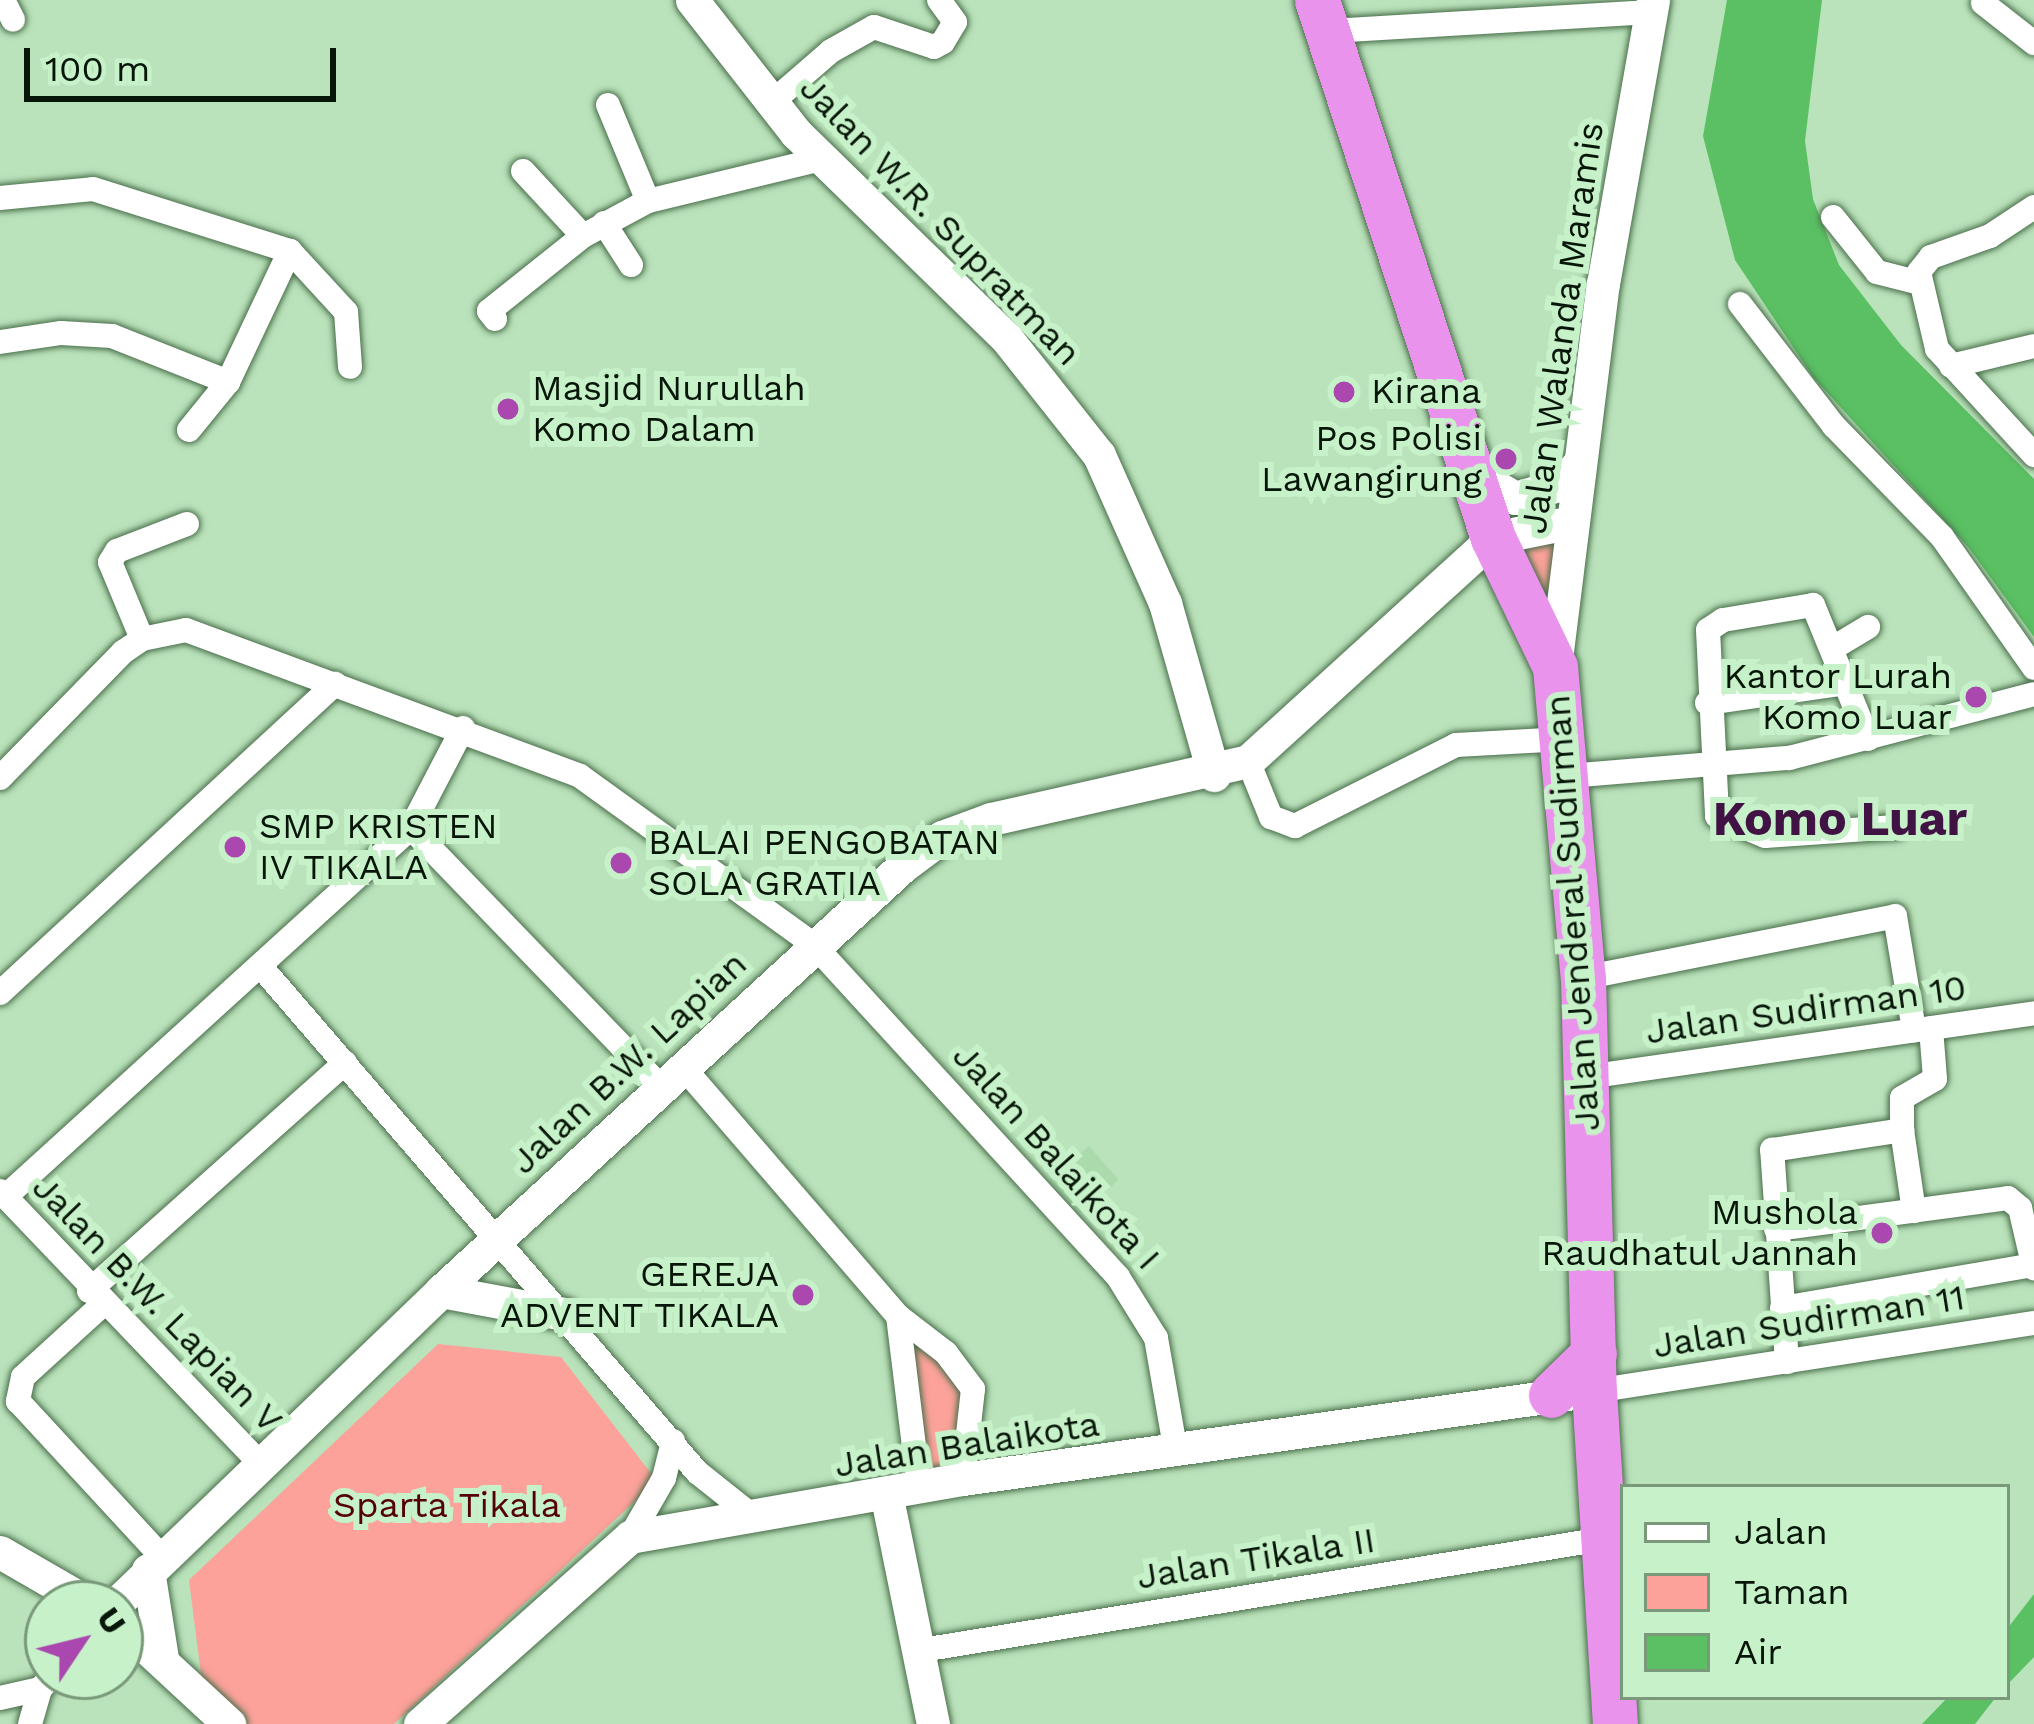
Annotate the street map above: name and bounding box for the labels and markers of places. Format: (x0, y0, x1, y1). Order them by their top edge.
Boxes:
place label: Masjid Nurullah Komo Dalam (532, 366, 806, 451)
place label: Kirana (1371, 370, 1481, 414)
marker: Kirana (1328, 376, 1360, 408)
marker: Masjid Nurullah Komo Dalam (495, 396, 521, 422)
place label: Pos Polisi Lawangirung (1261, 416, 1482, 501)
marker: Pos Polisi Lawangirung (1493, 446, 1519, 472)
place label: Kantor Lurah Komo Luar (1723, 654, 1952, 739)
marker: Kantor Lurah Komo Luar (1963, 684, 1989, 710)
place label: SMP KRISTEN IV TIKALA (259, 804, 498, 889)
place label: BALAI PENGOBATAN SOLA GRATIA (648, 820, 1000, 905)
marker: SMP KRISTEN IV TIKALA (222, 834, 248, 860)
marker: BALAI PENGOBATAN SOLA GRATIA (605, 847, 637, 879)
place label: Mushola Raudhatul Jannah (1539, 1190, 1858, 1275)
marker: Mushola Raudhatul Jannah (1869, 1220, 1895, 1246)
place label: GEREJA ADVENT TIKALA (498, 1252, 779, 1337)
marker: GEREJA ADVENT TIKALA (790, 1282, 816, 1308)

